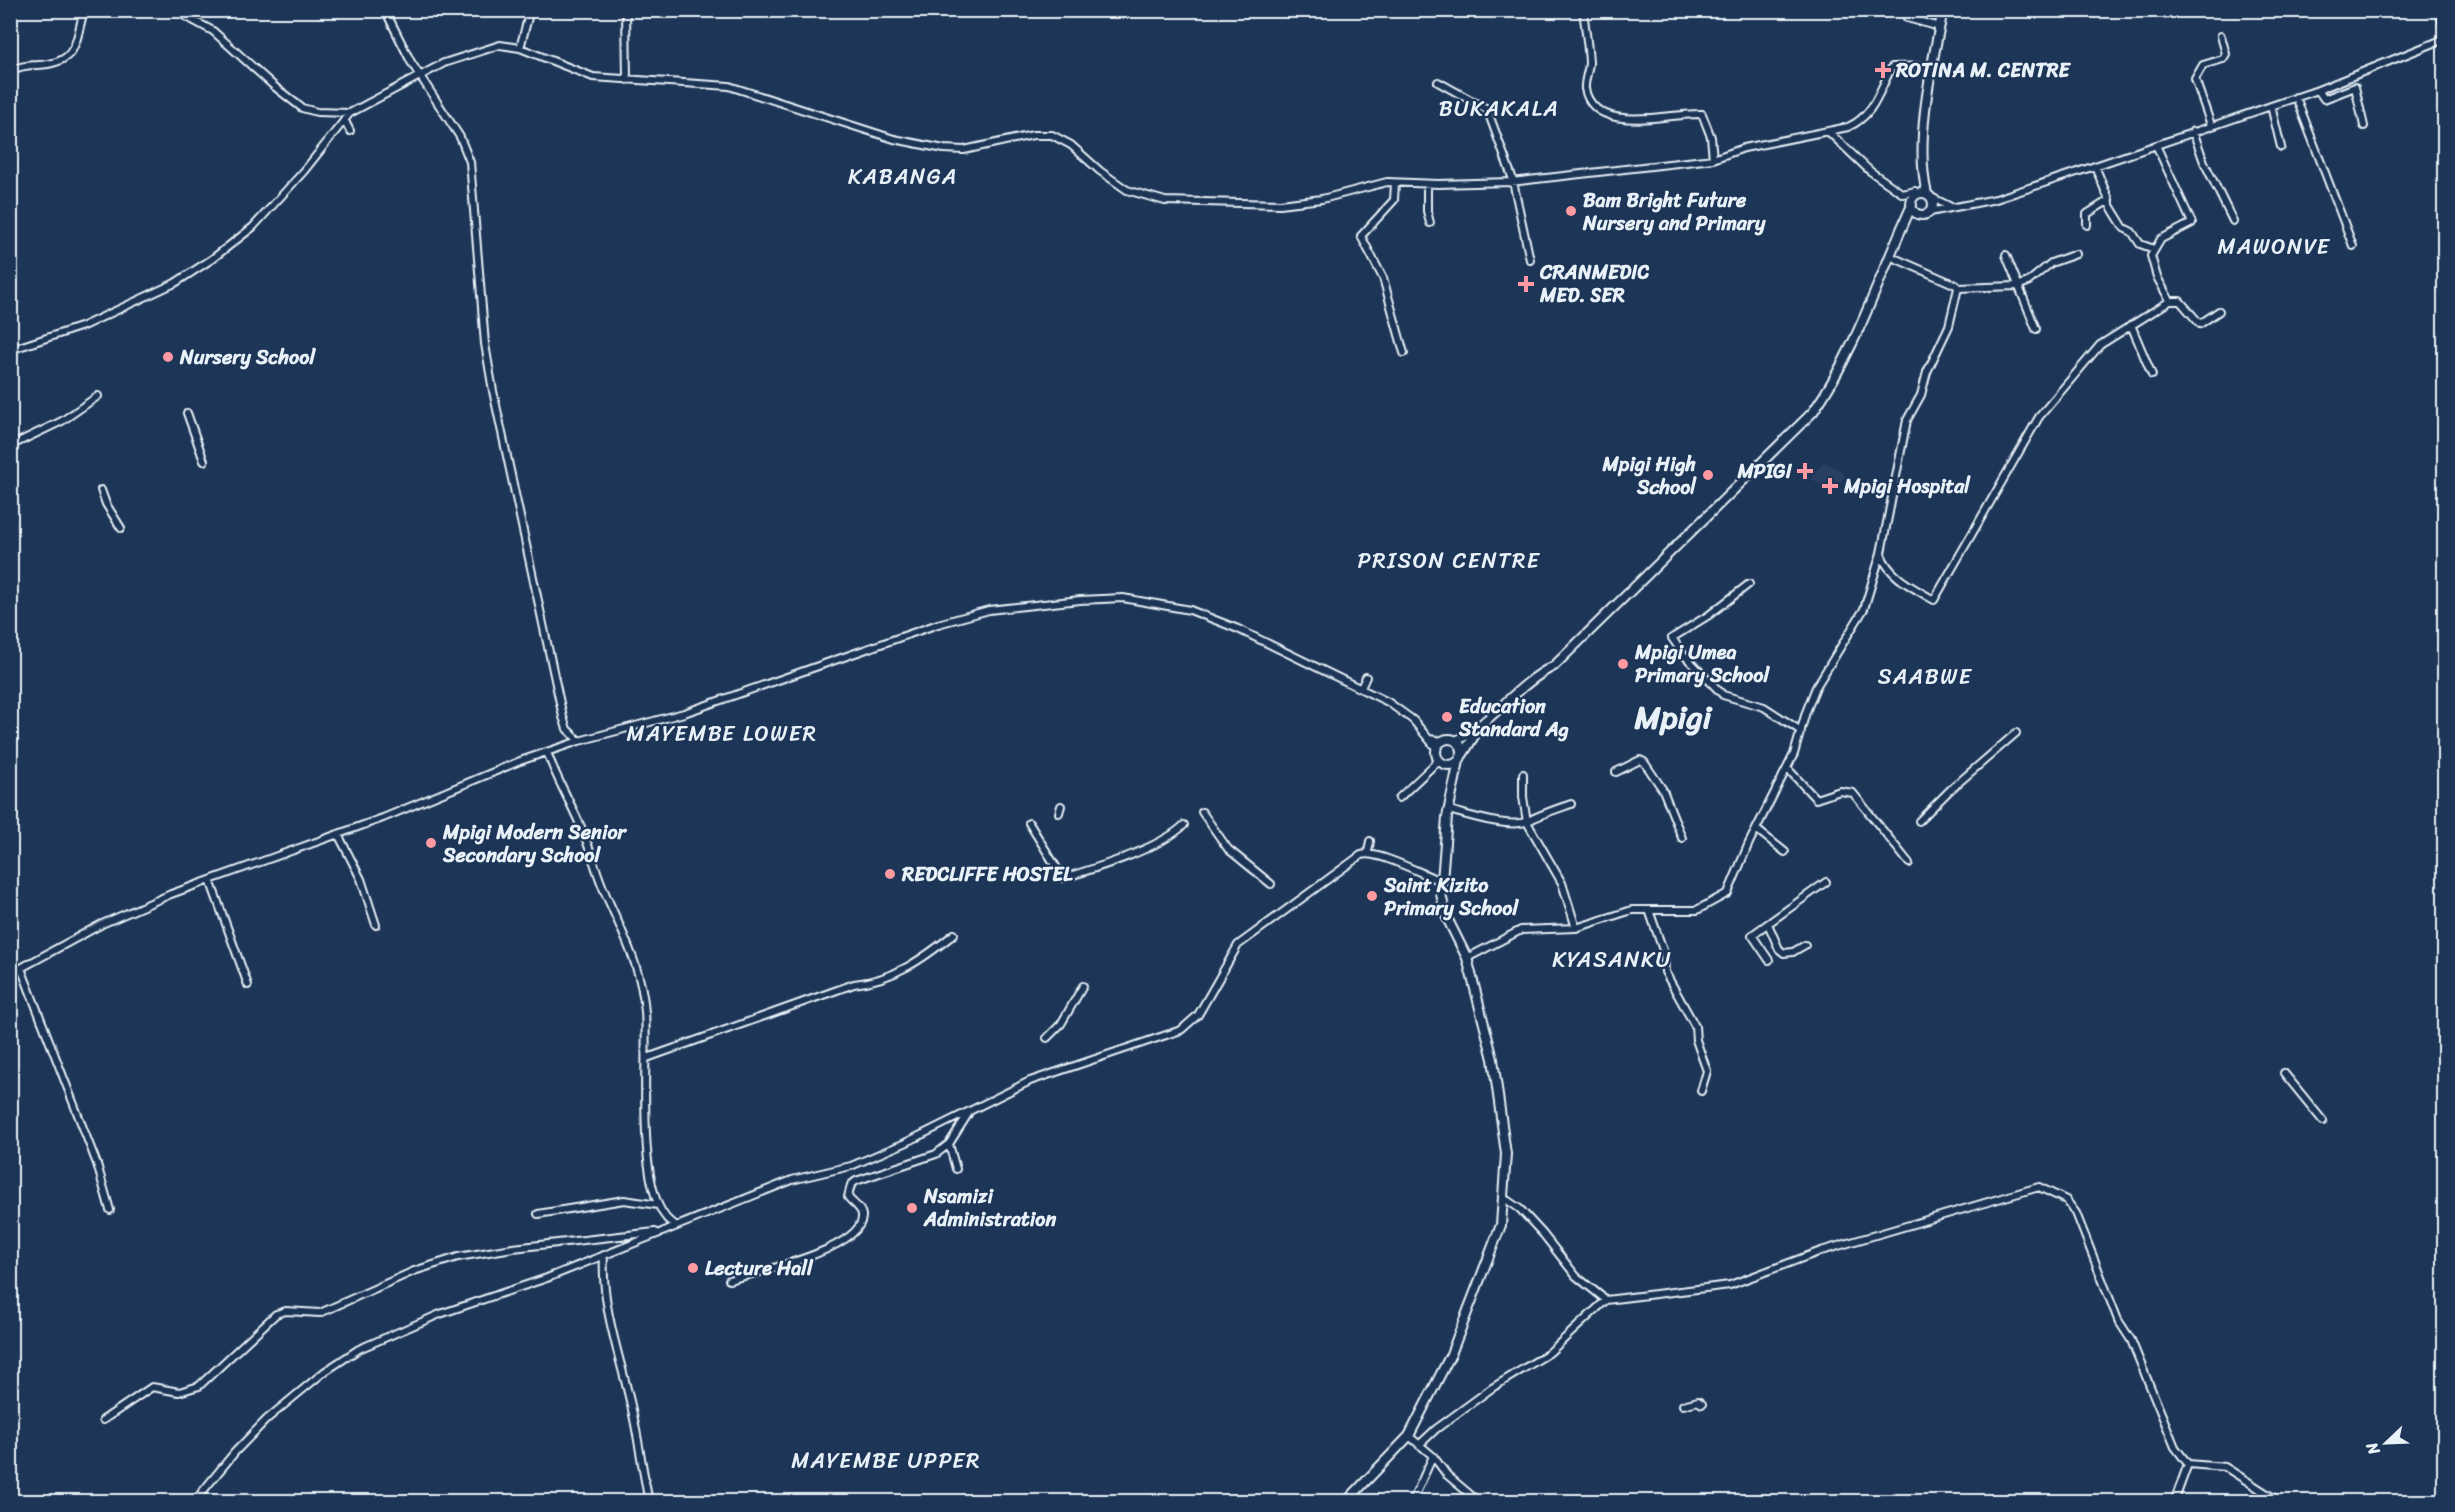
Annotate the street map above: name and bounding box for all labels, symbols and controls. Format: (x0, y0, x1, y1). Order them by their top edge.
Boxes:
place label: ROTINA M. CENTRE (1895, 53, 2072, 88)
marker: ROTINA M. CENTRE (1874, 61, 1892, 79)
district label: BUKAKALA (1439, 89, 1559, 128)
district label: KABANGA (848, 157, 958, 196)
place label: Bam Bright Future Nursery and Primary (1582, 183, 1766, 241)
marker: Bam Bright Future Nursery and Primary (1564, 204, 1578, 218)
district label: MAWONVE (2217, 227, 2331, 266)
place label: CRANMEDIC MED. SER (1539, 255, 1649, 313)
marker: CRANMEDIC MED. SER (1517, 275, 1535, 293)
place label: Nursery School (179, 340, 316, 375)
marker: Nursery School (161, 350, 175, 364)
place label: Mpigi High School (1602, 447, 1697, 505)
place label: MPIGI (1736, 454, 1793, 489)
marker: MPIGI (1796, 462, 1814, 480)
marker: Mpigi High School (1701, 468, 1715, 482)
place label: Mpigi Hospital (1843, 469, 1971, 504)
marker: Mpigi Hospital (1821, 477, 1839, 495)
district label: PRISON CENTRE (1358, 541, 1541, 580)
place label: Mpigi Umea Primary School (1634, 635, 1770, 693)
marker: Mpigi Umea Primary School (1616, 657, 1630, 671)
district label: SAABWE (1878, 657, 1973, 696)
place label: Education Standard Ag (1458, 689, 1569, 747)
district label: Mpigi (1634, 689, 1714, 746)
marker: Education Standard Ag (1440, 710, 1454, 724)
district label: MAYEMBE LOWER (627, 714, 817, 753)
place label: Mpigi Modern Senior Secondary School (442, 815, 628, 873)
marker: Mpigi Modern Senior Secondary School (424, 836, 438, 850)
place label: REDCLIFFE HOSTEL (901, 857, 1073, 892)
marker: REDCLIFFE HOSTEL (883, 867, 897, 881)
place label: Saint Kizito Primary School (1383, 868, 1519, 926)
marker: Saint Kizito Primary School (1365, 889, 1379, 903)
district label: KYASANKU (1552, 940, 1672, 979)
place label: Nsamizi Administration (923, 1179, 1057, 1237)
marker: Nsamizi Administration (905, 1201, 919, 1215)
place label: Lecture Hall (705, 1251, 814, 1286)
marker: Lecture Hall (686, 1261, 700, 1275)
north arrow (2356, 1413, 2416, 1473)
text: N (2357, 1437, 2389, 1460)
district label: MAYEMBE UPPER (791, 1441, 981, 1480)

